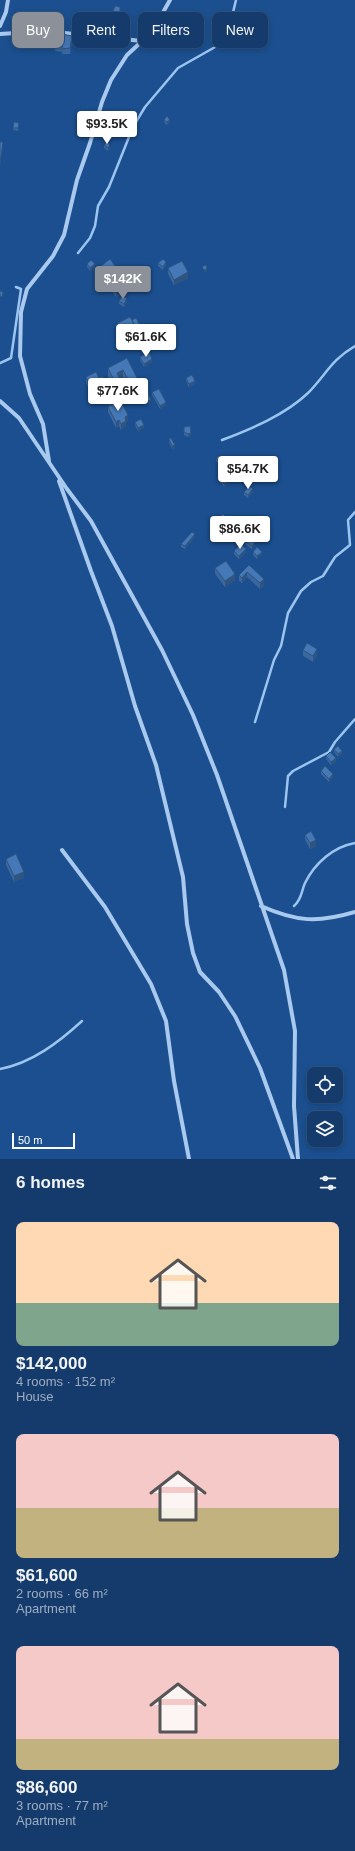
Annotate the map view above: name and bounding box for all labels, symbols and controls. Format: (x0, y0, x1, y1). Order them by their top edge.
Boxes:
chip: Buy (12, 12, 64, 48)
chip: Rent (72, 12, 130, 48)
chip: Filters (138, 12, 204, 48)
chip: New (212, 12, 268, 48)
pin: $93.5K (74, 111, 140, 145)
text: $93.5K (86, 116, 128, 131)
pin: $142K (95, 266, 151, 300)
text: $142K (104, 271, 142, 286)
pin: $61.6K (113, 324, 179, 358)
text: $61.6K (125, 329, 167, 344)
pin: $77.6K (85, 378, 151, 412)
text: $77.6K (97, 383, 139, 398)
pin: $54.7K (215, 456, 281, 490)
text: $54.7K (227, 461, 269, 476)
pin: $86.6K (207, 516, 273, 550)
text: $86.6K (219, 521, 261, 536)
map controls (307, 1067, 343, 1147)
button: locate (307, 1067, 343, 1103)
button: layers (307, 1111, 343, 1147)
scale bar (12, 1131, 75, 1150)
text: 50 m (18, 1134, 42, 1146)
icon: filters (317, 1172, 339, 1194)
text: 6 homes (16, 1173, 85, 1192)
icon: home (142, 1248, 214, 1320)
text: $142,000 (16, 1354, 87, 1373)
text: 4 rooms · 152 m² (16, 1374, 115, 1389)
text: House (16, 1389, 54, 1404)
icon: home (142, 1460, 214, 1532)
text: $61,600 (16, 1566, 77, 1585)
text: 2 rooms · 66 m² (16, 1586, 108, 1601)
text: Apartment (16, 1601, 76, 1616)
icon: home (142, 1672, 214, 1744)
text: $86,600 (16, 1778, 77, 1797)
text: 3 rooms · 77 m² (16, 1798, 108, 1813)
text: Apartment (16, 1813, 76, 1828)

